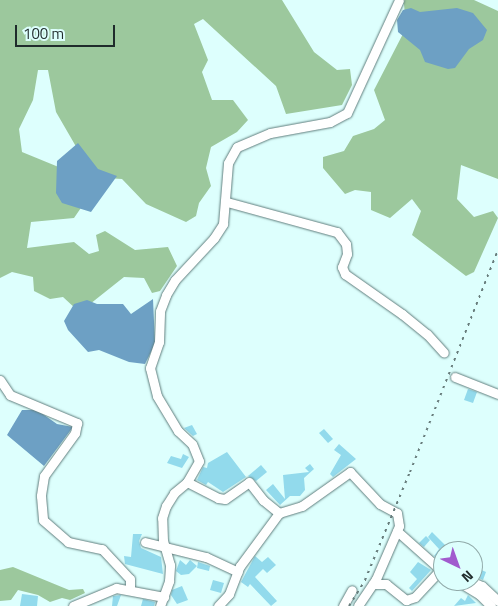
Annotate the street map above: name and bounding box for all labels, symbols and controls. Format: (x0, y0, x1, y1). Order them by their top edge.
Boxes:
scale bar (18, 15, 118, 47)
text: 100 m (23, 22, 64, 45)
north arrow (433, 541, 483, 591)
text: N (457, 566, 478, 588)

